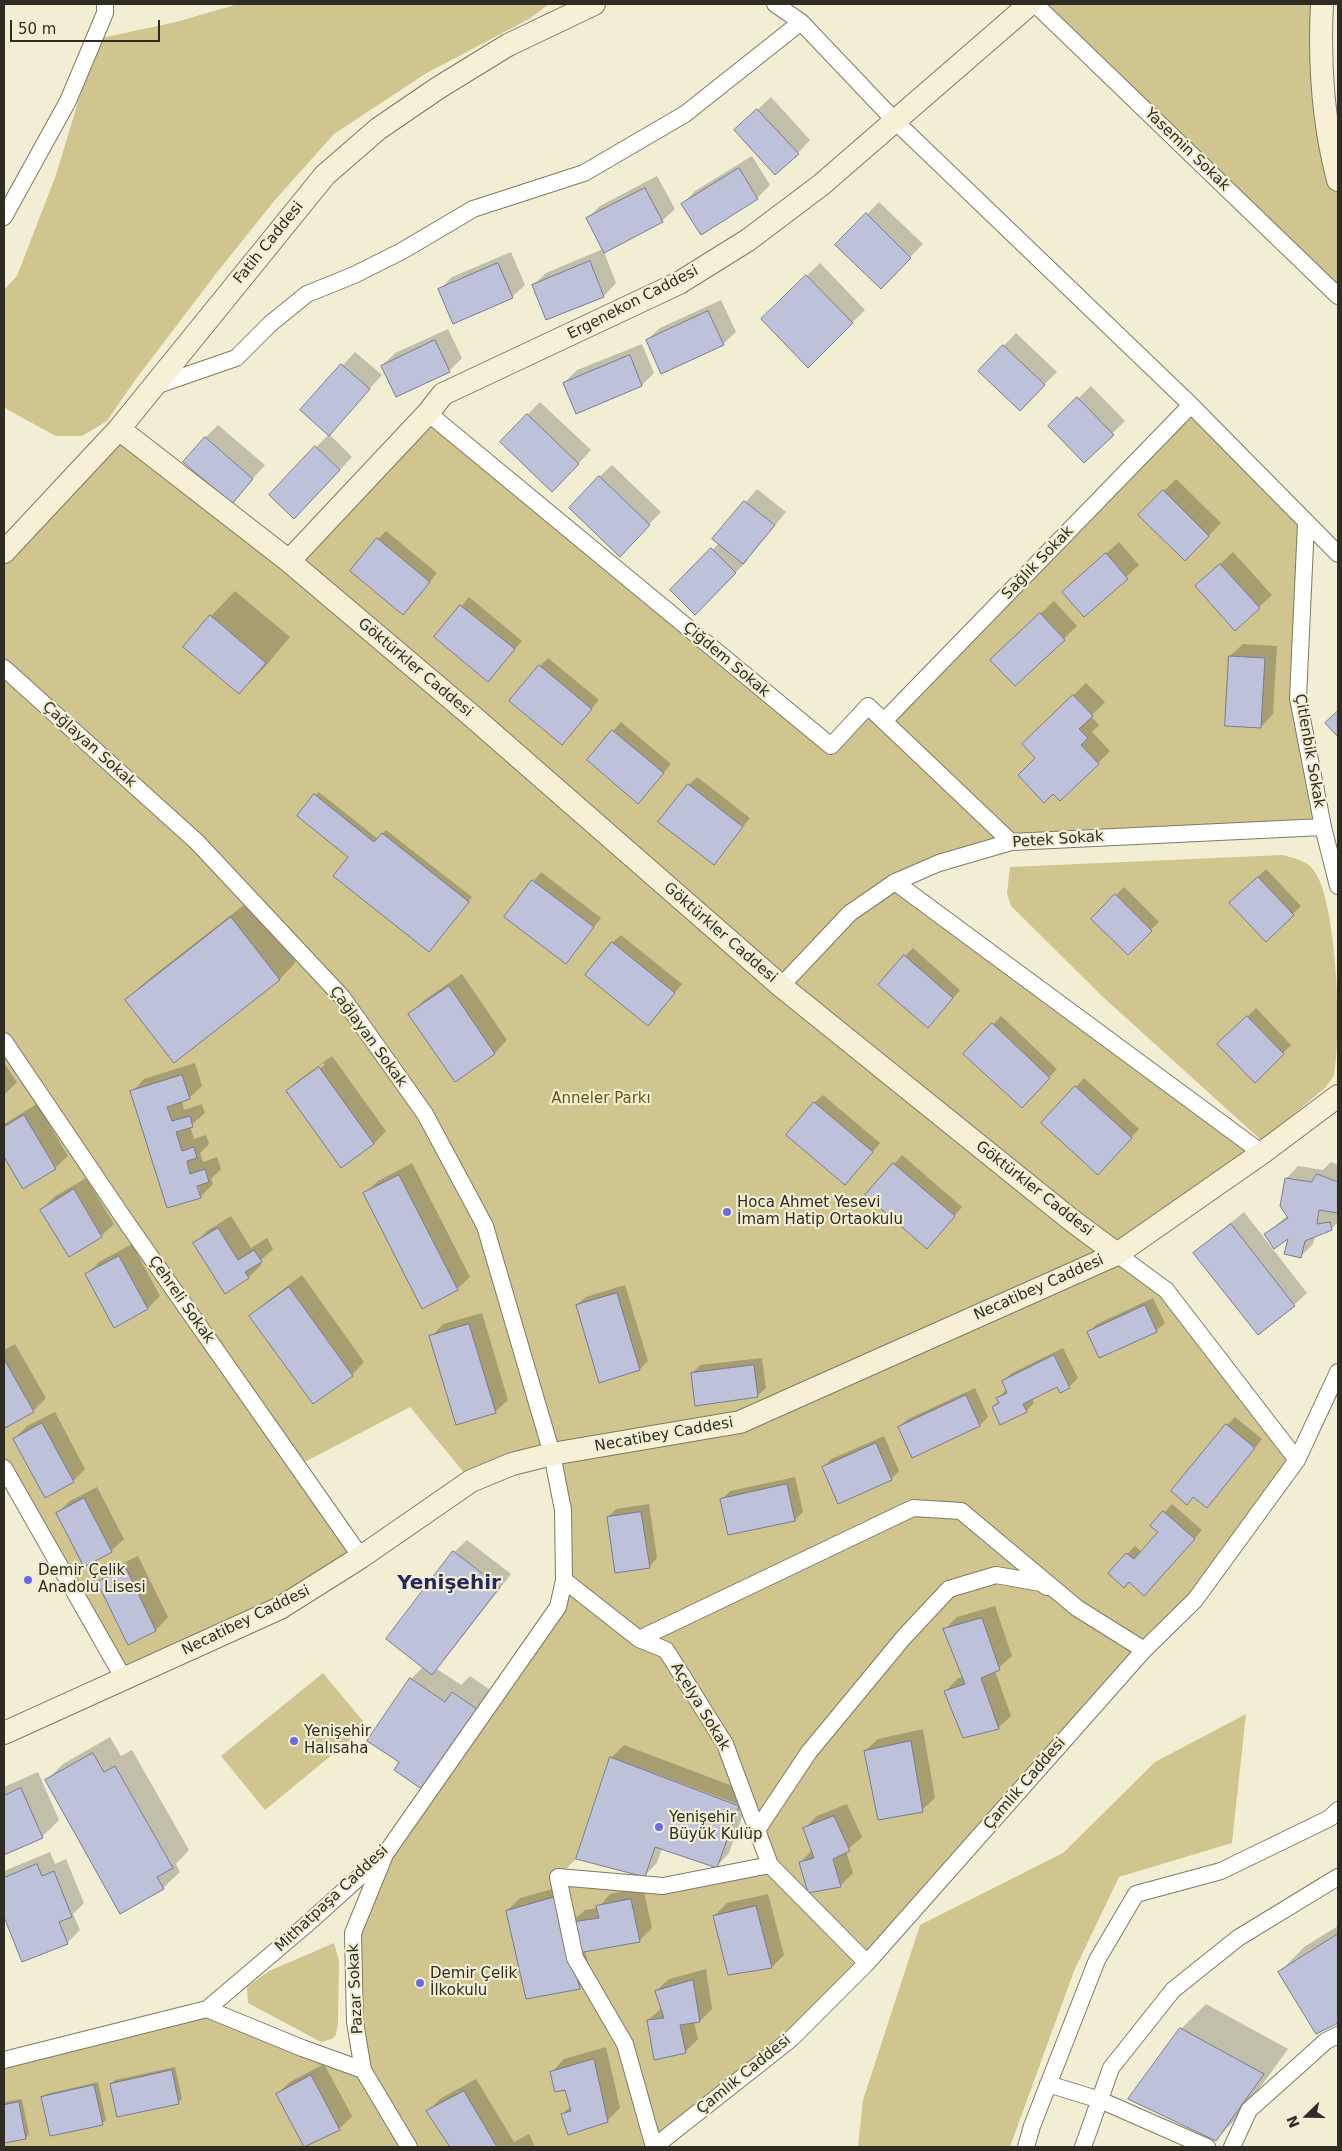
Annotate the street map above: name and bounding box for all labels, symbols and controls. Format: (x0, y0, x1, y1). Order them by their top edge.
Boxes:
scale bar (12, 10, 162, 42)
text: 50 m (18, 20, 56, 38)
street label: Yasemin Sokak (1141, 105, 1233, 195)
street label: Fatih Caddesi (230, 198, 308, 288)
street label: Ergenekon Caddesi (565, 262, 701, 344)
street label: Sağlık Sokak (999, 523, 1077, 603)
street label: Göktürkler Caddesi (354, 615, 476, 721)
street label: Çiğdem Sokak (679, 619, 773, 701)
street label: Çitlenbik Sokak (1290, 693, 1328, 809)
street label: Çağlayan Sokak (38, 698, 140, 792)
street label: Petek Sokak (1012, 828, 1104, 852)
street label: Göktürkler Caddesi (660, 879, 780, 987)
street label: Çağlayan Sokak (325, 983, 411, 1091)
park label: Anneler Parkı (551, 1090, 651, 1108)
street label: Göktürkler Caddesi (972, 1138, 1096, 1240)
place label: Hoca Ahmet Yesevi İmam Hatip Ortaokulu (737, 1194, 903, 1229)
marker: Hoca Ahmet Yesevi İmam Hatip Ortaokulu (721, 1206, 733, 1218)
street label: Necatibey Caddesi (971, 1251, 1107, 1325)
street label: Çehreli Sokak (144, 1253, 218, 1347)
street label: Necatibey Caddesi (593, 1414, 735, 1456)
place label: Demir Çelik Anadolu Lisesi (38, 1562, 146, 1597)
district label: Yenişehir (397, 1572, 501, 1596)
marker: Demir Çelik Anadolu Lisesi (22, 1574, 34, 1586)
street label: Necatibey Caddesi (179, 1582, 313, 1660)
street label: Açelya Sokak (667, 1660, 733, 1754)
place label: Yenişehir Halısaha (304, 1723, 371, 1758)
street label: Çamlık Caddesi (980, 1734, 1070, 1834)
marker: Yenişehir Halısaha (288, 1735, 300, 1747)
place label: Yenişehir Büyük Kulüp (669, 1809, 762, 1844)
marker: Yenişehir Büyük Kulüp (653, 1821, 665, 1833)
street label: Mithatpaşa Caddesi (272, 1842, 392, 1956)
street label: Pazar Sokak (345, 1943, 367, 2035)
place label: Demir Çelik İlkokulu (430, 1965, 517, 2000)
marker: Demir Çelik İlkokulu (414, 1977, 426, 1989)
street label: Çamlık Caddesi (693, 2032, 795, 2118)
north arrow (1282, 2091, 1332, 2141)
text: N (1283, 2113, 1303, 2130)

